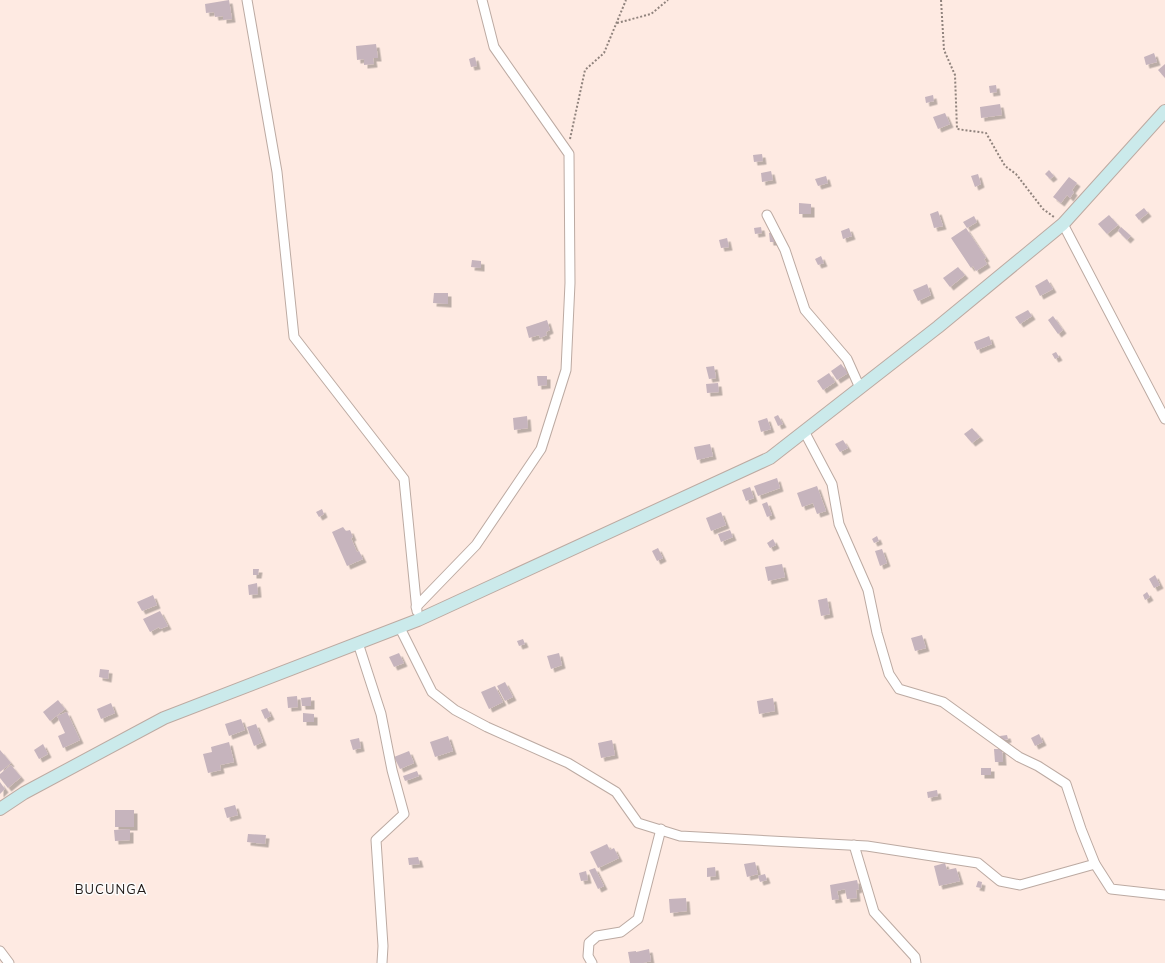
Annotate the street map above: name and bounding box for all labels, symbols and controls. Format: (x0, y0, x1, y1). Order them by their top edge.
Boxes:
district label: BUCUNGA (75, 881, 147, 897)

